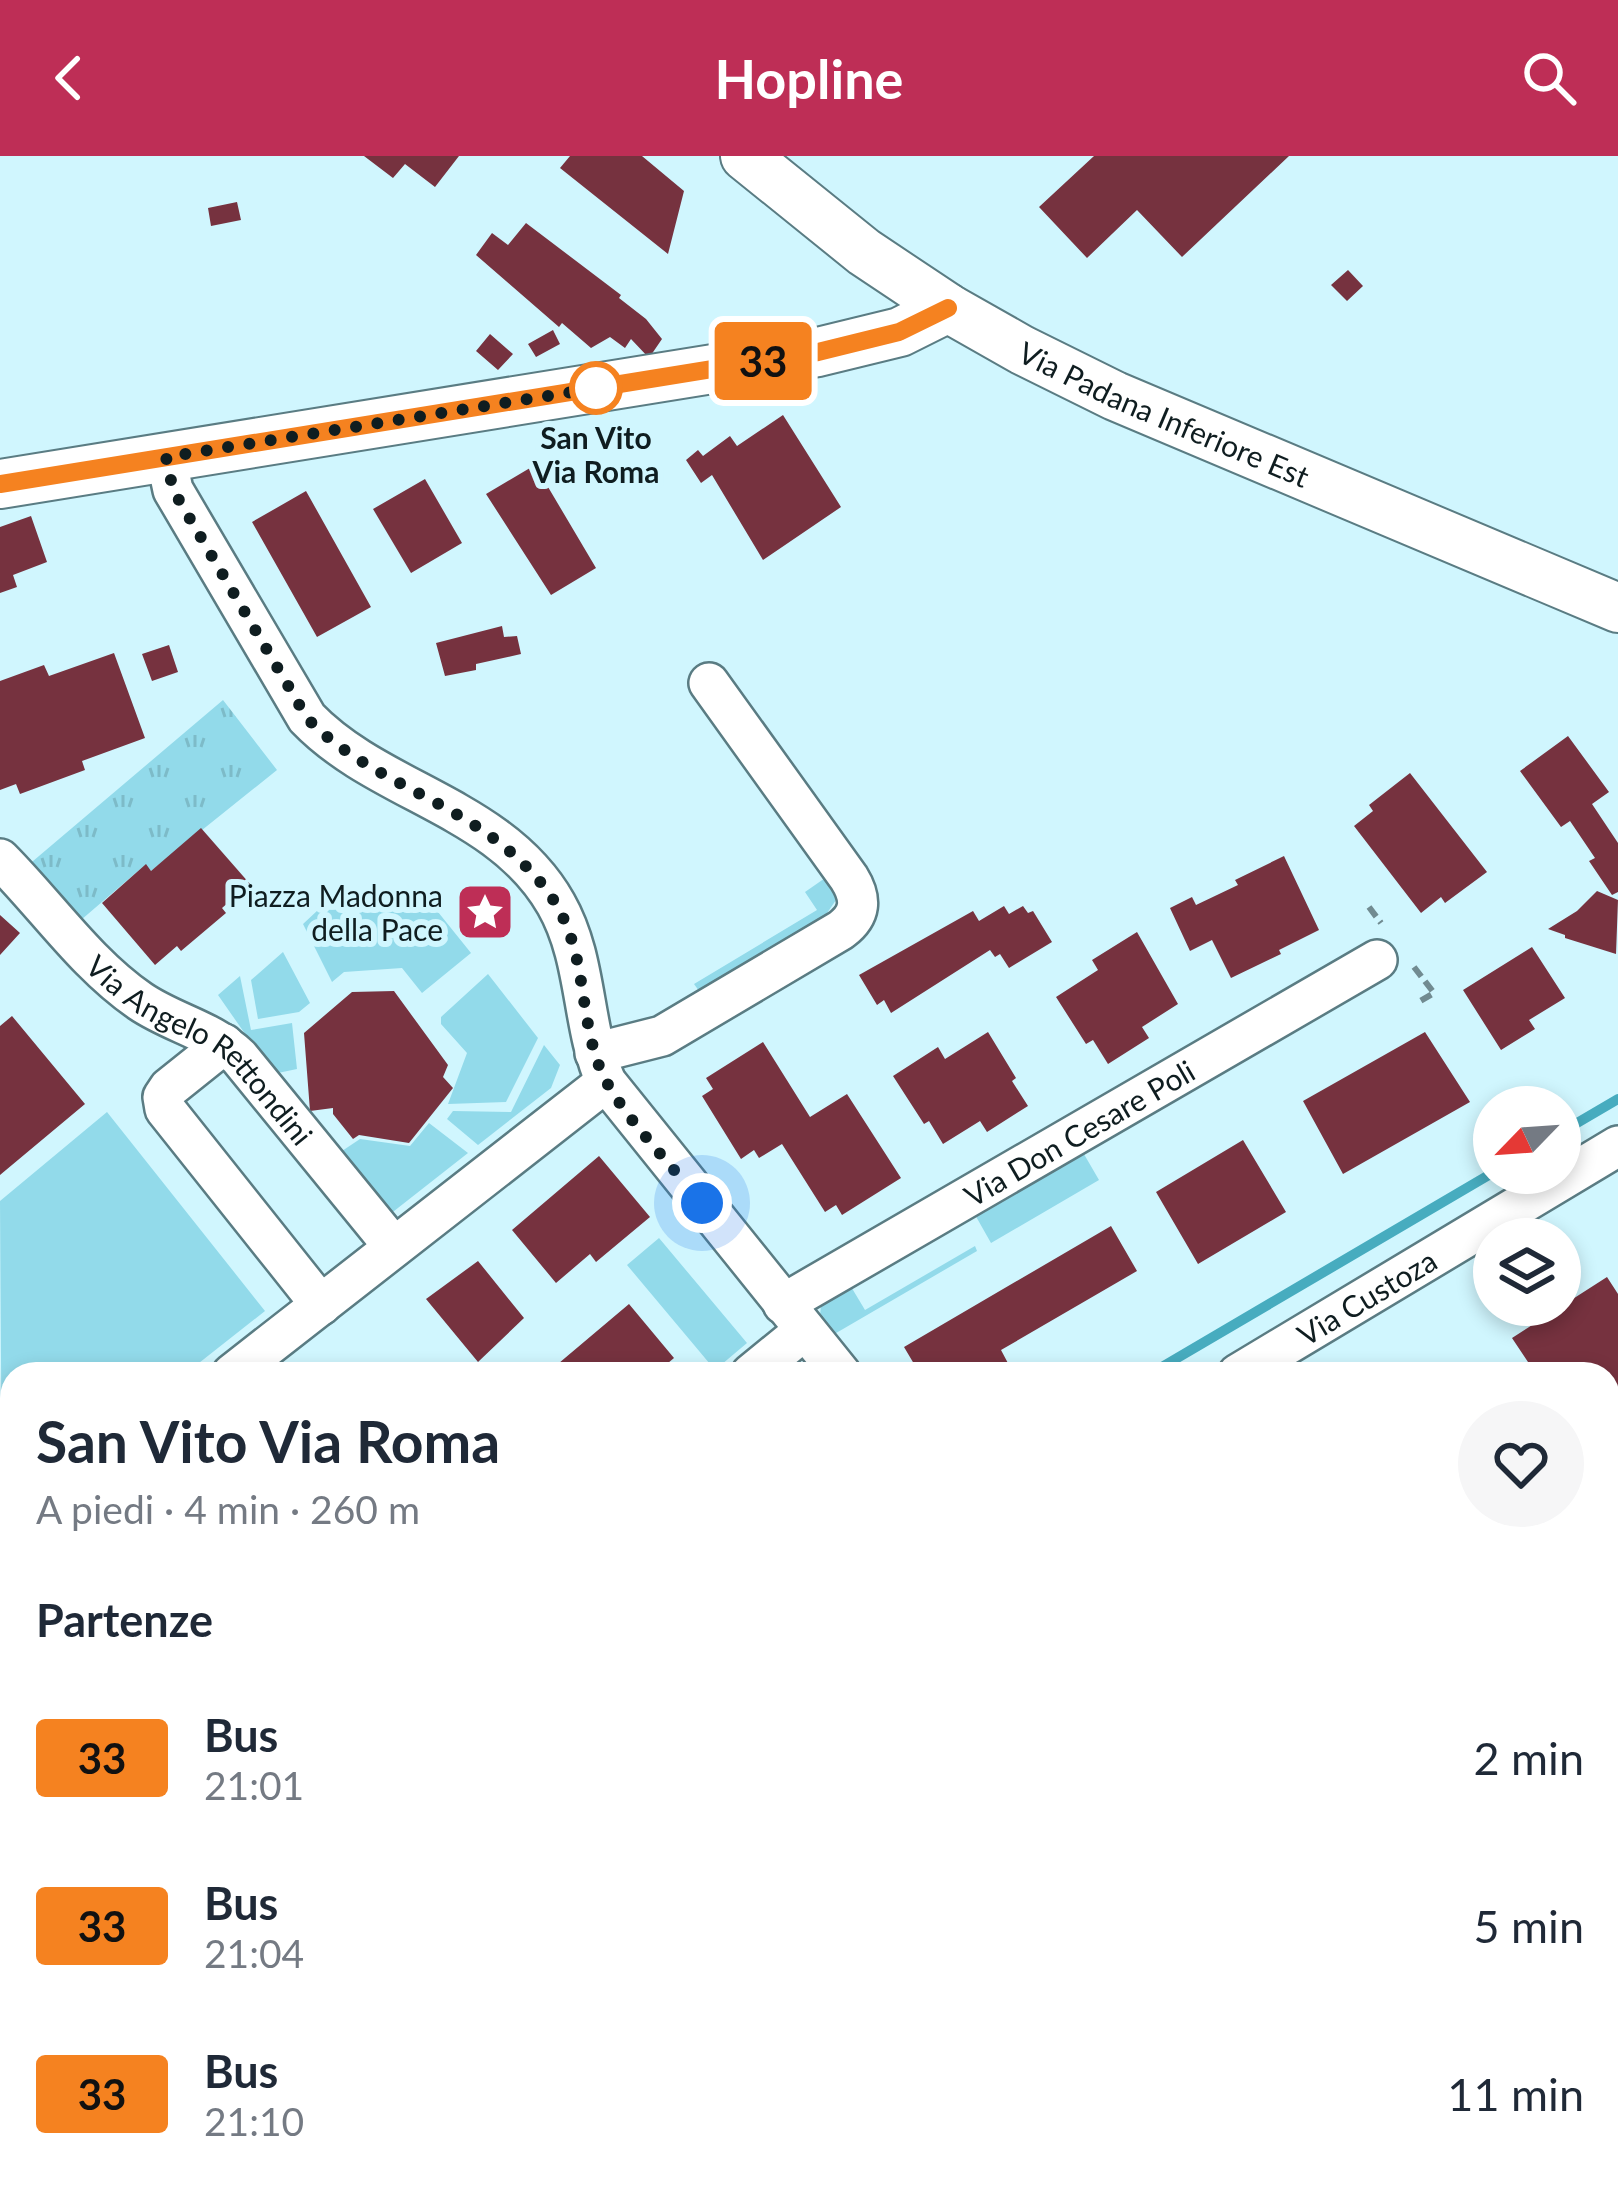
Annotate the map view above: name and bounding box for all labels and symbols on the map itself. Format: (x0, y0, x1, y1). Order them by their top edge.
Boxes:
line badge: 33 (709, 322, 817, 400)
street label: Via Padana Inferiore Est (1013, 333, 1315, 494)
marker: San Vito Via Roma (571, 363, 621, 413)
place label: San Vito Via Roma (532, 419, 659, 489)
place label: Piazza Madonna della Pace (229, 877, 443, 947)
place icon: Piazza Madonna della Pace (454, 881, 516, 943)
street label: Via Angelo Rettondini (79, 947, 321, 1152)
street label: Via Don Cesare Poli (957, 1052, 1201, 1213)
north arrow (1473, 1086, 1581, 1194)
your location (672, 1173, 732, 1233)
street label: Via Custoza (1291, 1241, 1443, 1352)

